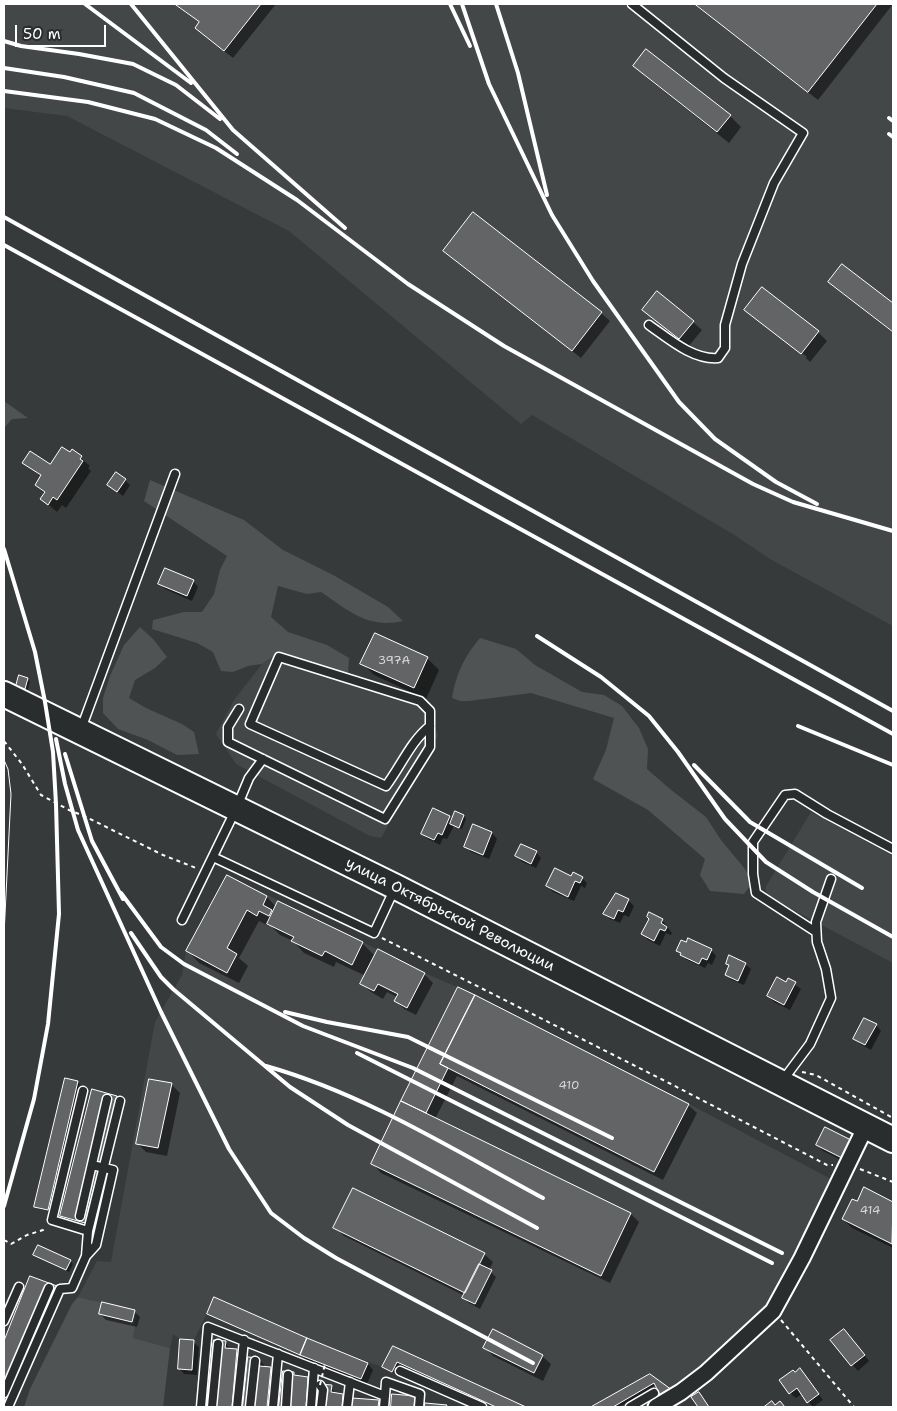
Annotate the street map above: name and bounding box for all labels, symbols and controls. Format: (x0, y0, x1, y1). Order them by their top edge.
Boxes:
scale bar (18, 15, 109, 47)
text: 50 m (23, 24, 61, 44)
house number: 397А (378, 654, 410, 668)
street label: улица Октябрьской Революции (343, 854, 557, 976)
house number: 410 (559, 1079, 579, 1093)
house number: 414 (860, 1204, 880, 1218)

